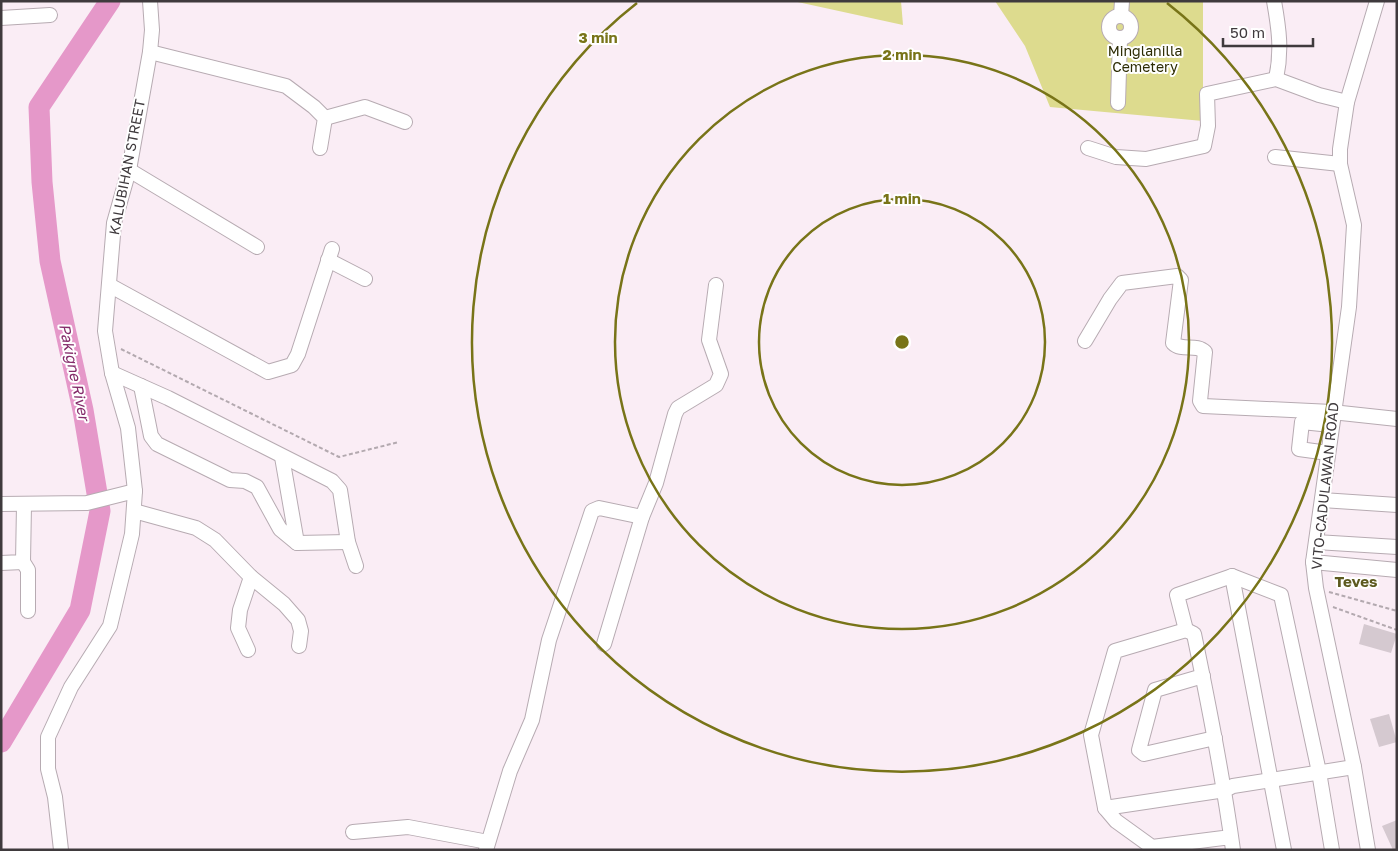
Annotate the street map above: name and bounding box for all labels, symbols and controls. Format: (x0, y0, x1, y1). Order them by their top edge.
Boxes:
scale bar (1223, 15, 1313, 47)
text: 50 m (1230, 23, 1265, 41)
text: 3 min (578, 28, 618, 46)
park label: Minglanilla Cemetery (1108, 42, 1182, 75)
text: 2 min (882, 45, 922, 63)
street label: KALUBIHAN STREET (105, 97, 148, 236)
text: 1 min (883, 189, 921, 207)
water label: Pakigne River (55, 322, 94, 424)
centre of rings (893, 333, 911, 351)
street label: VITO-CADULAWAN ROAD (1307, 401, 1342, 571)
district label: Teves (1334, 572, 1378, 590)

